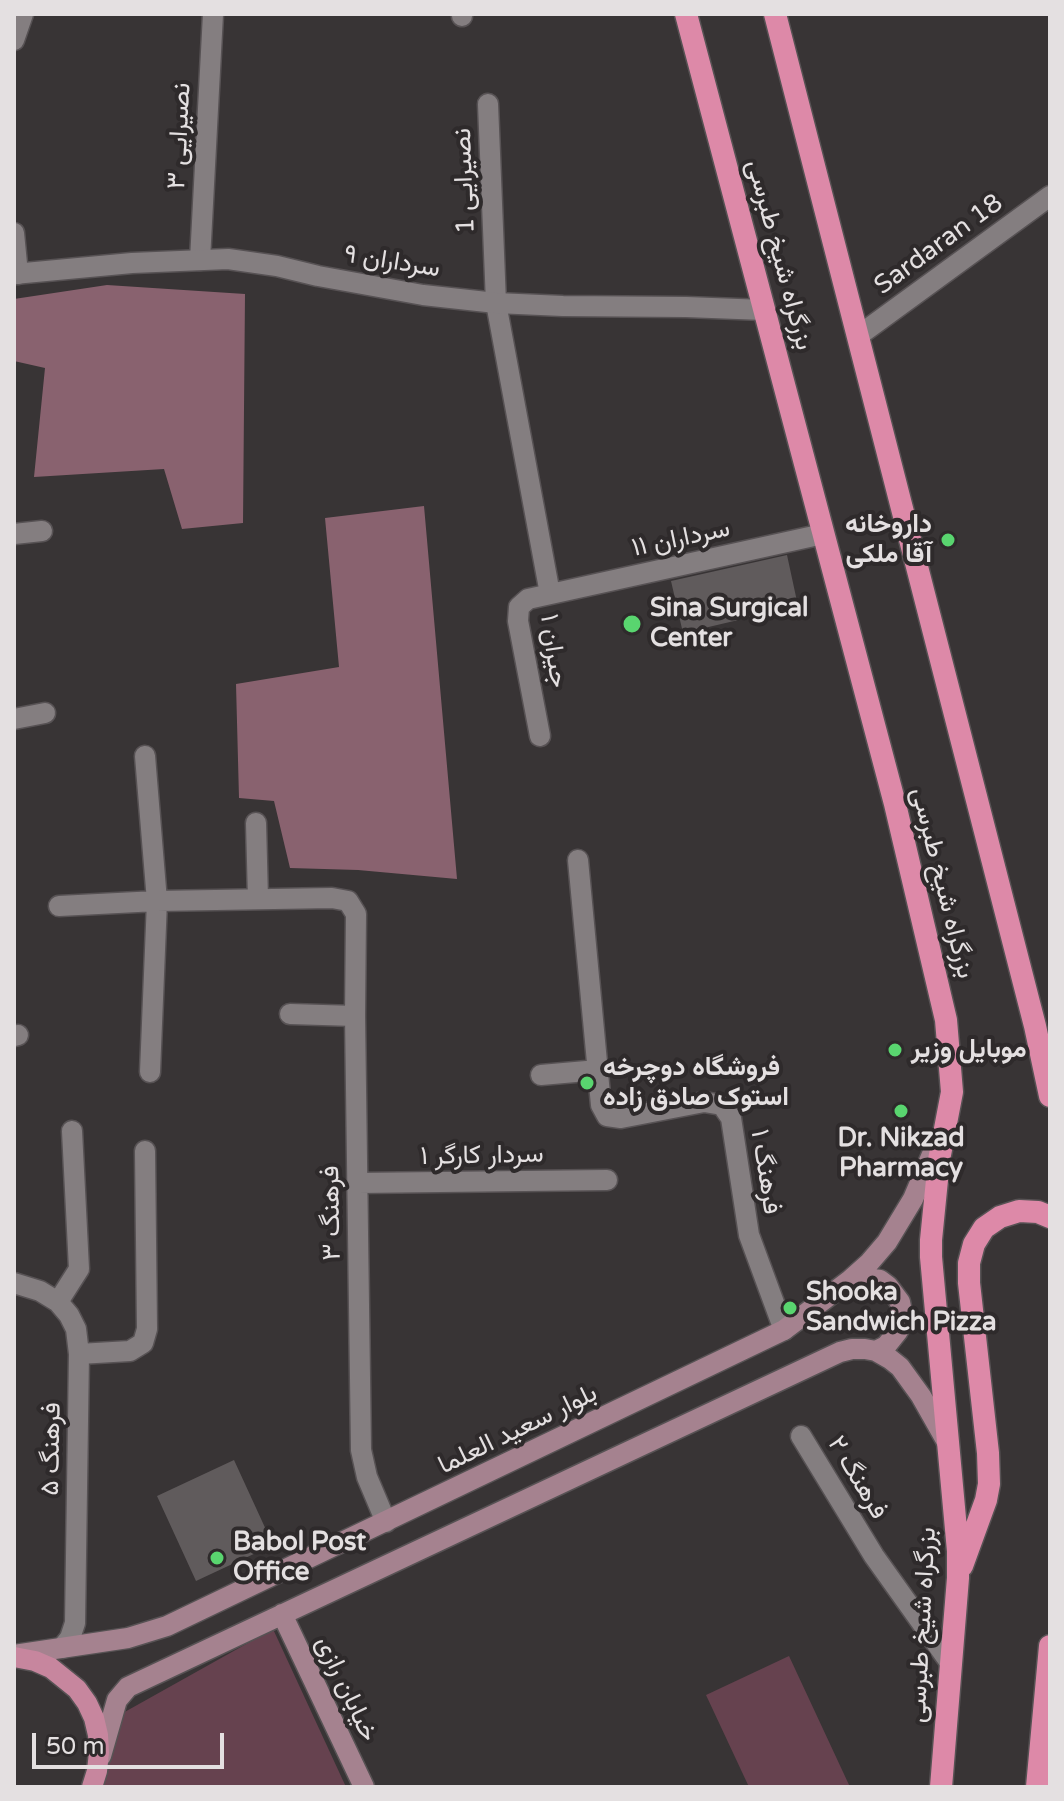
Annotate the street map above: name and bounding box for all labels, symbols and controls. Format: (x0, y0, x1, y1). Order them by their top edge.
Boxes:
street label: نصیرایی ۳ (162, 82, 198, 190)
street label: نصیرایی 1 (448, 127, 482, 235)
street label: بزرگراه شیخ طبرسی (739, 156, 819, 354)
street label: Sardaran 18 (869, 188, 1009, 302)
street label: سرداران ۹ (342, 239, 442, 285)
place label: داروخانه آقا ملکی (845, 509, 932, 570)
street label: سرداران ۱۱ (629, 513, 733, 565)
marker: داروخانه آقا ملکی (939, 531, 957, 549)
place label: Sina Surgical Center (650, 593, 808, 654)
street label: جیران ۱ (532, 612, 574, 690)
marker: Sina Surgical Center (621, 613, 643, 635)
street label: بزرگراه شیخ طبرسی (903, 784, 981, 982)
place label: موبایل وزیر (911, 1034, 1027, 1066)
marker: موبایل وزیر (886, 1041, 904, 1059)
place label: فروشگاه دوچرخه استوک صادق زاده (603, 1052, 789, 1114)
marker: فروشگاه دوچرخه استوک صادق زاده (578, 1074, 596, 1092)
marker: Dr. Nikzad Pharmacy (892, 1102, 910, 1120)
place label: Dr. Nikzad Pharmacy (837, 1123, 965, 1184)
street label: فرهنگ ۱ (743, 1127, 787, 1217)
street label: سردار کارگر ۱ (420, 1139, 544, 1173)
street label: فرهنگ ۳ (316, 1165, 348, 1261)
place label: Shooka Sandwich Pizza (806, 1277, 997, 1338)
marker: Shooka Sandwich Pizza (781, 1299, 799, 1317)
street label: بلوار سعید العلما (433, 1378, 603, 1482)
street label: فرهنگ ۵ (36, 1402, 68, 1496)
street label: فرهنگ ۲ (820, 1431, 894, 1525)
street label: بزرگراه شیخ طبرسی (902, 1526, 944, 1724)
place label: Babol Post Office (233, 1527, 366, 1588)
marker: Babol Post Office (208, 1549, 226, 1567)
street label: خیابان رازی (308, 1631, 384, 1747)
scale bar (36, 1717, 228, 1767)
text: 50 m (46, 1732, 104, 1761)

